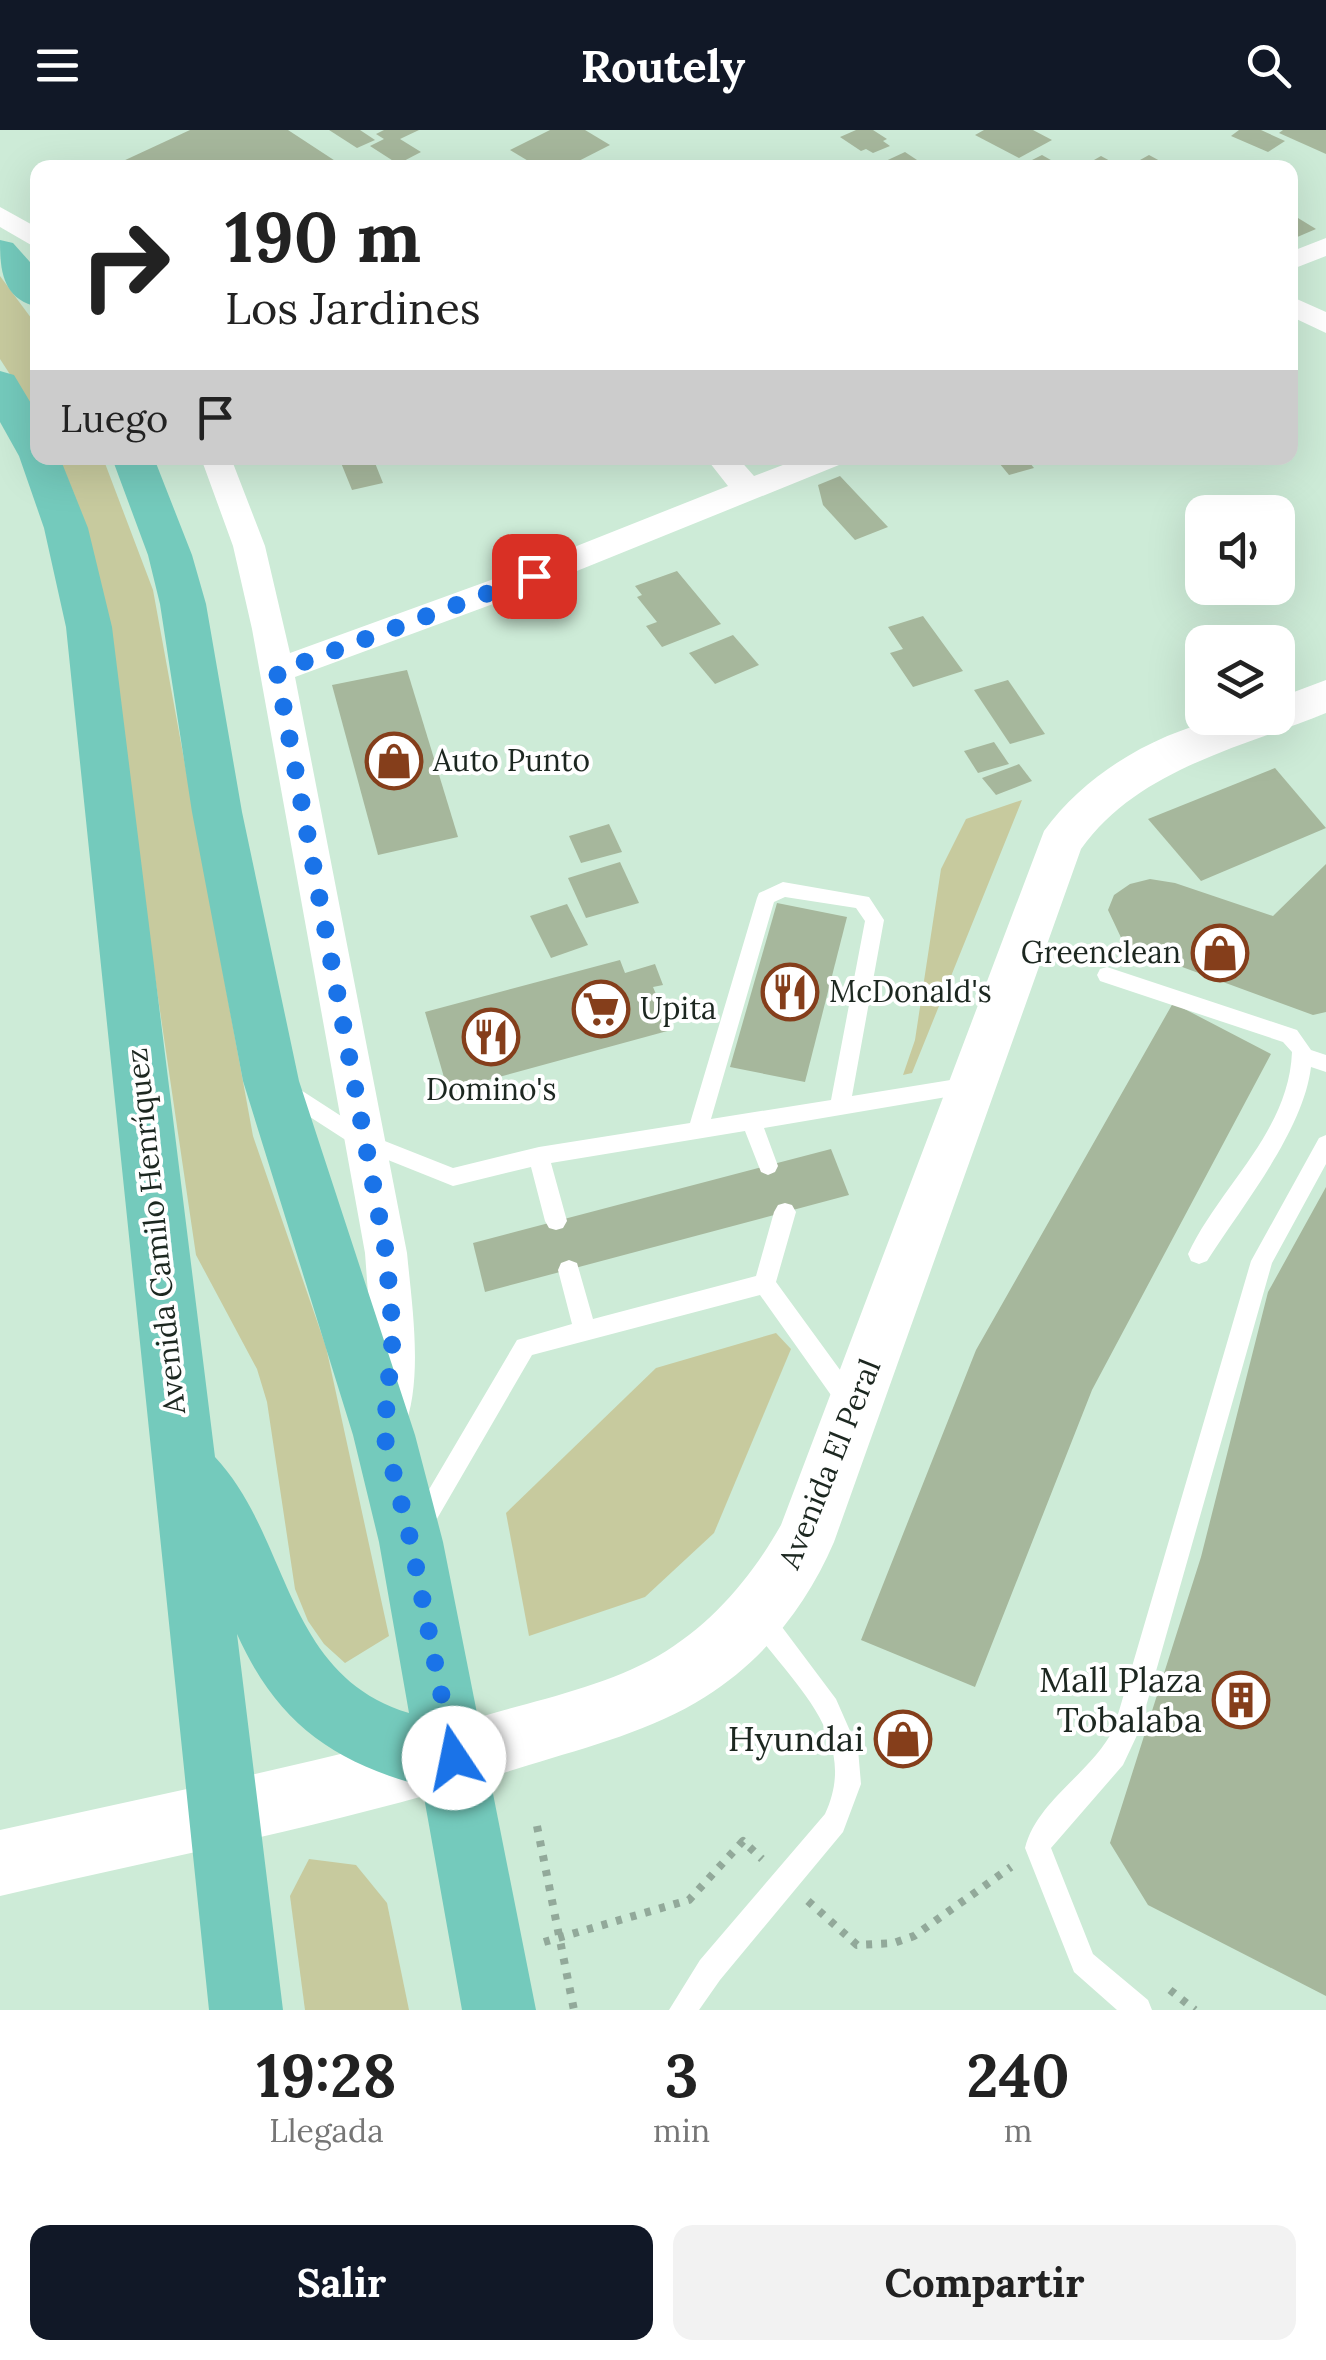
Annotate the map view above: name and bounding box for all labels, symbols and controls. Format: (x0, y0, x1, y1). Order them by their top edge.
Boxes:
text: Routely (581, 37, 745, 94)
icon: menu (30, 38, 85, 93)
icon: search (1241, 38, 1296, 93)
text: 190 m (225, 192, 421, 281)
icon: right (60, 200, 190, 330)
text: Los Jardines (225, 279, 481, 336)
icon: arrive (188, 390, 243, 445)
text: Luego (60, 394, 168, 442)
map controls (1185, 495, 1295, 735)
button: sound (1185, 495, 1295, 605)
pin (492, 534, 577, 619)
icon: arrive (507, 549, 562, 604)
button: layers (1185, 625, 1295, 735)
shop icon: Auto Punto (364, 731, 424, 791)
place label: Auto Punto (432, 741, 590, 779)
shop icon: Greenclean (1190, 923, 1250, 983)
place label: Greenclean (1021, 933, 1181, 971)
restaurant icon: McDonald's (760, 962, 820, 1022)
place label: McDonald's (829, 972, 992, 1010)
supermarket icon: Upita (571, 979, 631, 1039)
place label: Upita (640, 989, 716, 1027)
restaurant icon: Domino's (461, 1007, 521, 1067)
street label: Avenida Camilo Henríquez (117, 1046, 193, 1417)
place label: Domino's (426, 1070, 556, 1108)
street label: Avenida El Peral (769, 1353, 888, 1575)
place label: Mall Plaza Tobalaba (1039, 1657, 1202, 1742)
building icon: Mall Plaza Tobalaba (1211, 1670, 1271, 1730)
position arrow (402, 1706, 506, 1810)
shop icon: Hyundai (873, 1709, 933, 1769)
place label: Hyundai (728, 1716, 864, 1761)
text: 19:28 (256, 2037, 397, 2113)
text: 3 (665, 2037, 698, 2113)
text: 240 (967, 2037, 1070, 2113)
text: Llegada (269, 2110, 384, 2151)
text: min (653, 2110, 710, 2151)
text: m (1004, 2110, 1032, 2151)
button: Salir (30, 2225, 653, 2340)
button: Compartir (673, 2225, 1296, 2340)

